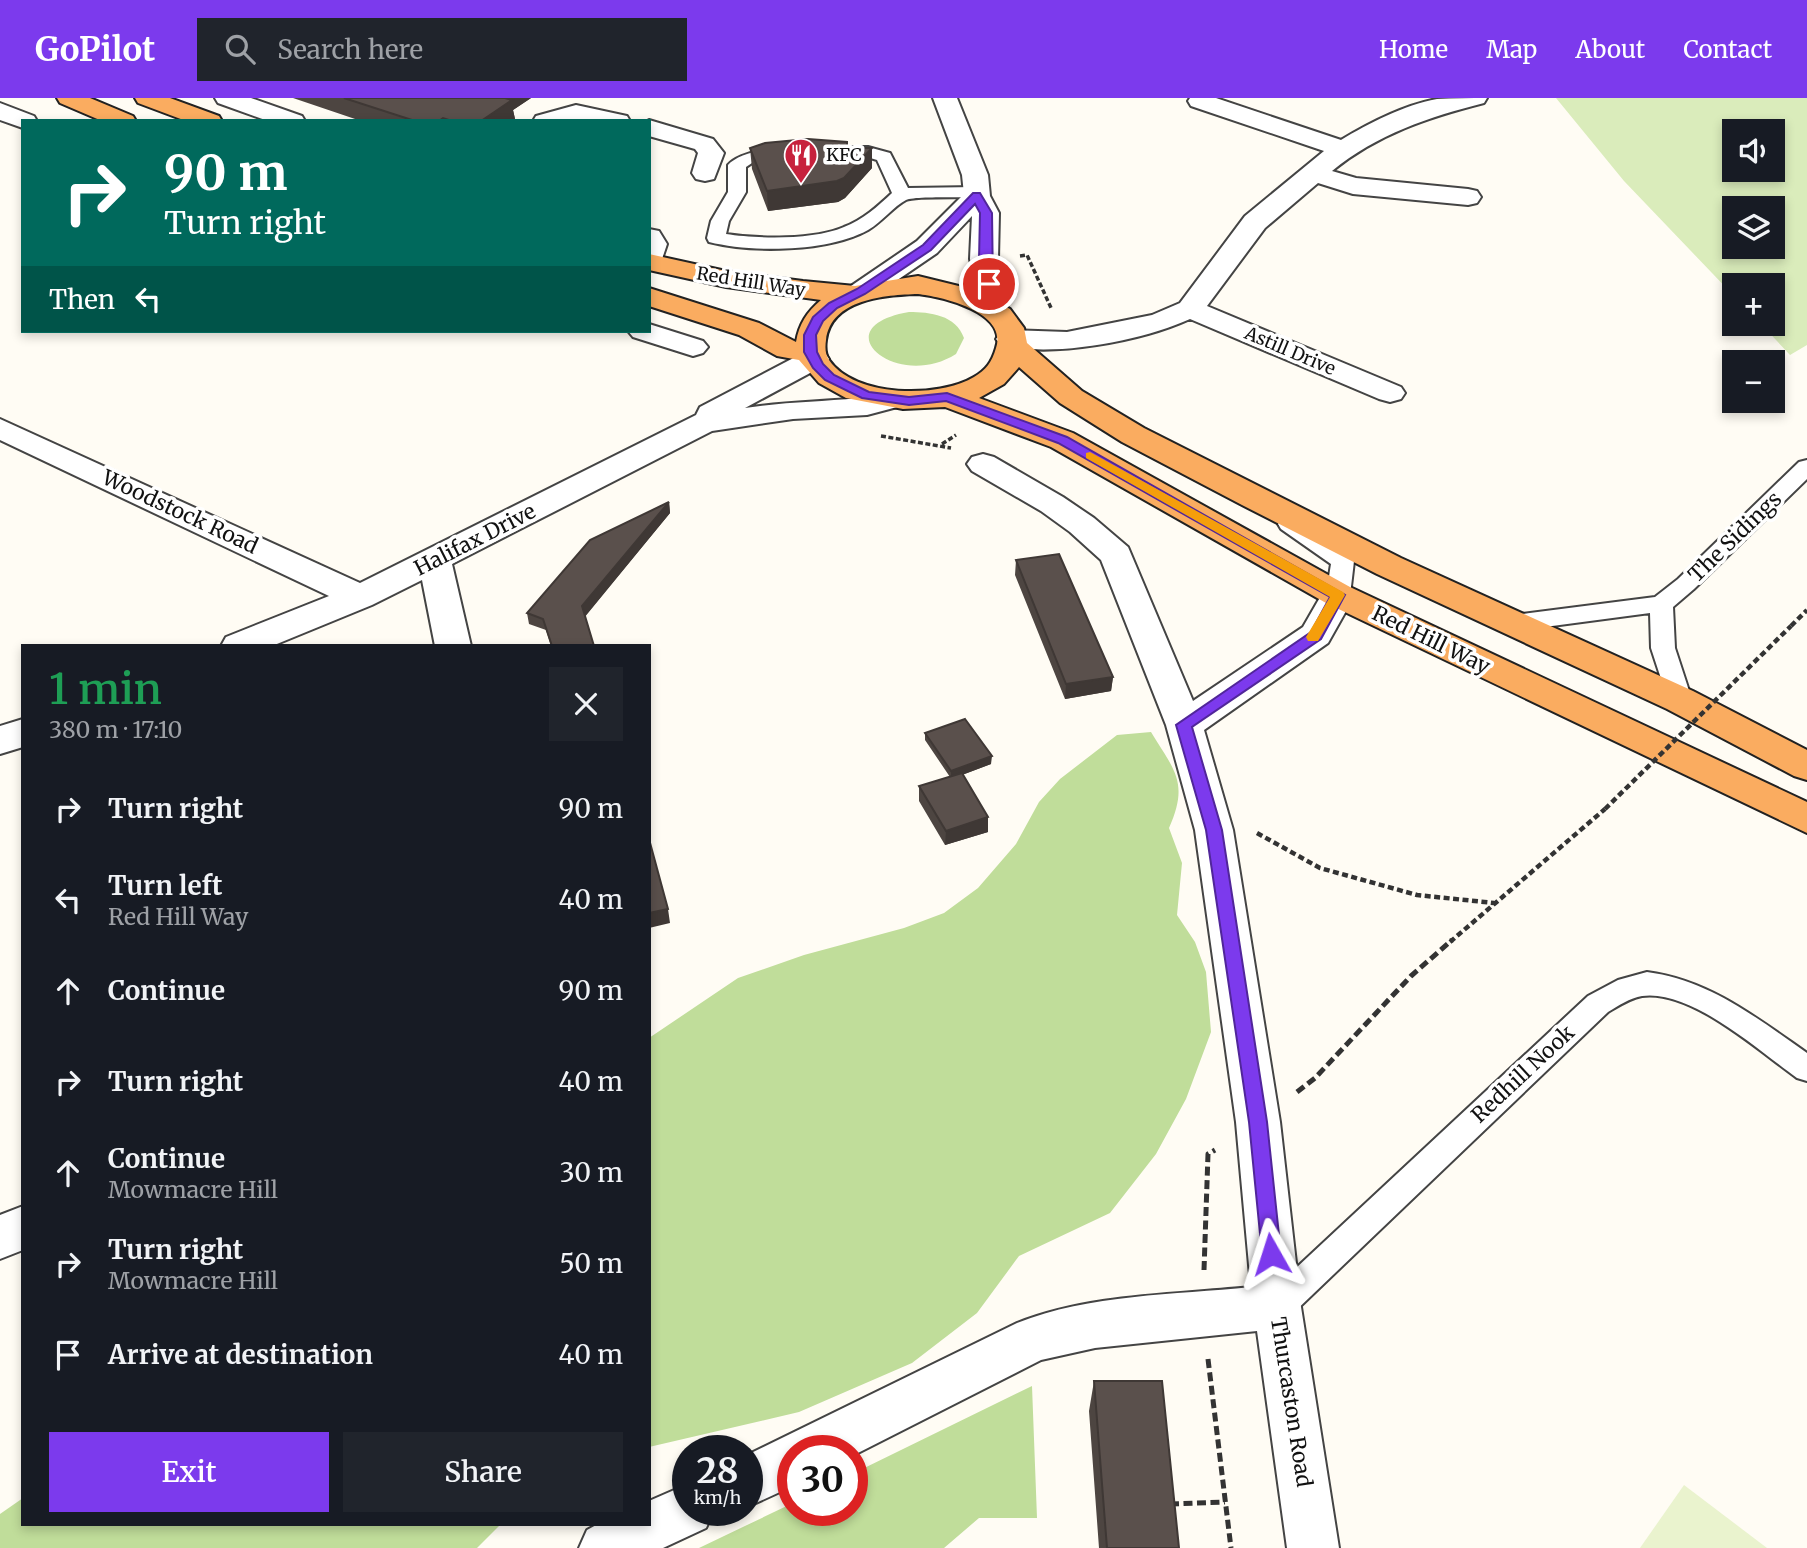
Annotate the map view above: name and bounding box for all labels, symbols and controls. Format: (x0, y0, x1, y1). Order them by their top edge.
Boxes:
search box (197, 18, 687, 81)
text: GoPilot (35, 29, 155, 70)
icon: search (221, 30, 259, 68)
text: Search here (277, 33, 423, 66)
text: Home (1379, 34, 1448, 65)
text: Map (1486, 34, 1537, 65)
text: About (1575, 34, 1645, 65)
text: Contact (1683, 34, 1772, 65)
map controls (1722, 119, 1785, 413)
button: sound (1722, 119, 1785, 182)
restaurant icon: KFC (782, 136, 820, 185)
text: 90 m (164, 142, 288, 203)
place label: KFC (826, 143, 862, 166)
icon: right (49, 147, 140, 238)
button: layers (1722, 196, 1785, 259)
text: Turn right (164, 203, 326, 243)
pin (959, 254, 1019, 314)
street label: Red Hill Way (695, 262, 808, 302)
icon: arrive (970, 265, 1008, 303)
button: + (1722, 273, 1785, 336)
icon: left (129, 280, 167, 318)
text: Then (49, 283, 115, 316)
street label: Astill Drive (1240, 321, 1339, 380)
button: − (1722, 350, 1785, 413)
street label: Woodstock Road (97, 463, 263, 560)
street label: The Sidings (1682, 485, 1787, 588)
street label: Halifax Drive (410, 497, 540, 582)
street label: Red Hill Way (1368, 599, 1495, 680)
text: 1 min (49, 663, 162, 715)
button: close (549, 667, 623, 741)
text: 380 m · 17:10 (49, 715, 182, 744)
icon: right (49, 790, 87, 828)
text: Turn right (108, 792, 243, 825)
text: 90 m (559, 792, 623, 825)
text: Turn left (108, 869, 222, 902)
icon: left (49, 881, 87, 919)
text: 40 m (559, 883, 623, 916)
text: Red Hill Way (108, 902, 248, 931)
icon: ahead (49, 972, 87, 1010)
text: Continue (108, 974, 225, 1007)
text: 90 m (559, 974, 623, 1007)
street label: Redhill Nook (1465, 1019, 1580, 1128)
icon: right (49, 1063, 87, 1101)
text: Turn right (108, 1065, 243, 1098)
text: 40 m (559, 1065, 623, 1098)
text: Continue (108, 1142, 225, 1175)
icon: ahead (49, 1154, 87, 1192)
text: 30 m (560, 1156, 623, 1189)
text: Mowmacre Hill (108, 1175, 278, 1204)
position arrow (1234, 1217, 1308, 1291)
text: Turn right (108, 1233, 243, 1266)
icon: right (49, 1245, 87, 1283)
text: 50 m (559, 1247, 623, 1280)
text: Mowmacre Hill (108, 1266, 278, 1295)
street label: Thurcaston Road (1265, 1315, 1318, 1489)
icon: arrive (49, 1336, 87, 1374)
text: Arrive at destination (108, 1338, 373, 1371)
text: 40 m (559, 1338, 623, 1371)
button: Exit (49, 1432, 329, 1512)
button: Share (343, 1432, 623, 1512)
speed limit sign: 30 (777, 1435, 868, 1526)
text: 28 (696, 1449, 739, 1493)
text: km/h (694, 1486, 741, 1509)

